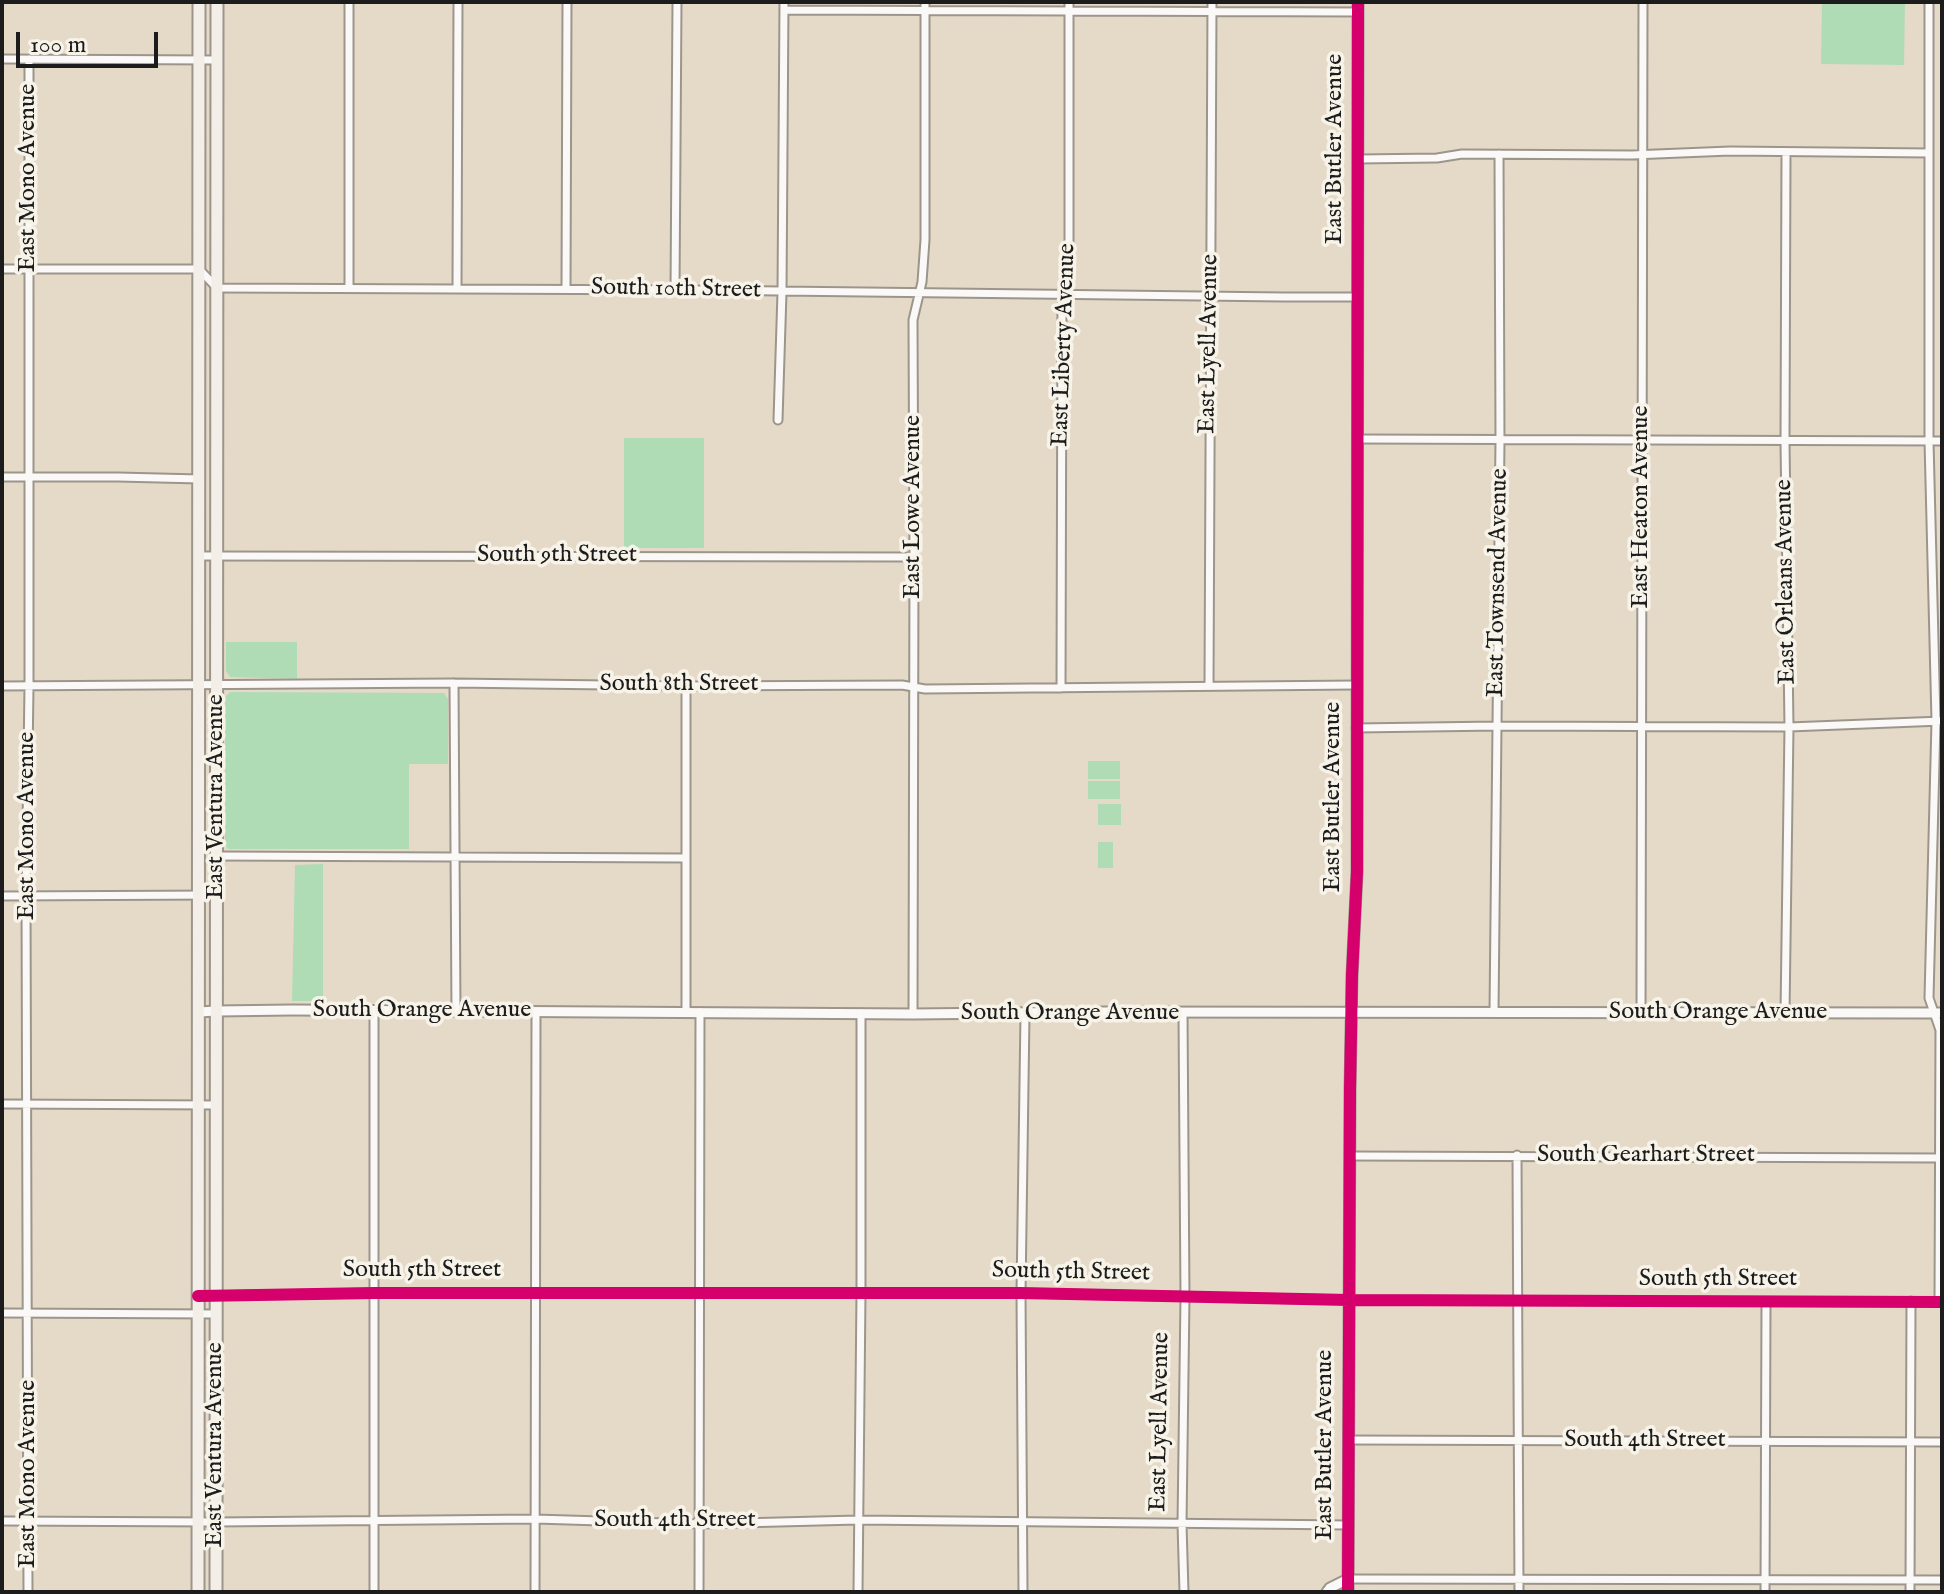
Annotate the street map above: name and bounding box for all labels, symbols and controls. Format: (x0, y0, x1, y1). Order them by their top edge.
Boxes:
scale bar (20, 16, 162, 66)
text: 100 m (30, 30, 86, 61)
street label: East Butler Avenue (1322, 54, 1350, 244)
street label: East Mono Avenue (15, 84, 43, 272)
street label: East Liberty Avenue (1047, 243, 1083, 447)
street label: East Lyell Avenue (1194, 254, 1226, 434)
street label: South 10th Street (591, 274, 761, 306)
street label: East Heaton Avenue (1628, 406, 1656, 608)
street label: East Lowe Avenue (900, 415, 928, 599)
street label: East Townsend Avenue (1483, 468, 1515, 698)
street label: East Orleans Avenue (1771, 479, 1803, 685)
street label: South 9th Street (477, 542, 637, 570)
street label: South 8th Street (599, 671, 759, 699)
street label: East Ventura Avenue (203, 694, 231, 900)
street label: East Butler Avenue (1320, 702, 1348, 892)
street label: East Mono Avenue (14, 732, 42, 920)
street label: South Orange Avenue (313, 997, 531, 1025)
street label: South Orange Avenue (1609, 999, 1827, 1027)
street label: South Orange Avenue (961, 1000, 1179, 1028)
street label: South Gearhart Street (1537, 1142, 1755, 1170)
street label: South 5th Street (343, 1257, 501, 1285)
street label: South 5th Street (992, 1257, 1150, 1289)
street label: South 5th Street (1639, 1266, 1797, 1294)
street label: East Lyell Avenue (1145, 1332, 1177, 1512)
street label: East Ventura Avenue (202, 1342, 230, 1548)
street label: East Butler Avenue (1312, 1350, 1340, 1540)
street label: East Mono Avenue (15, 1380, 43, 1568)
street label: South 4th Street (1564, 1427, 1726, 1455)
street label: South 4th Street (594, 1507, 756, 1535)

